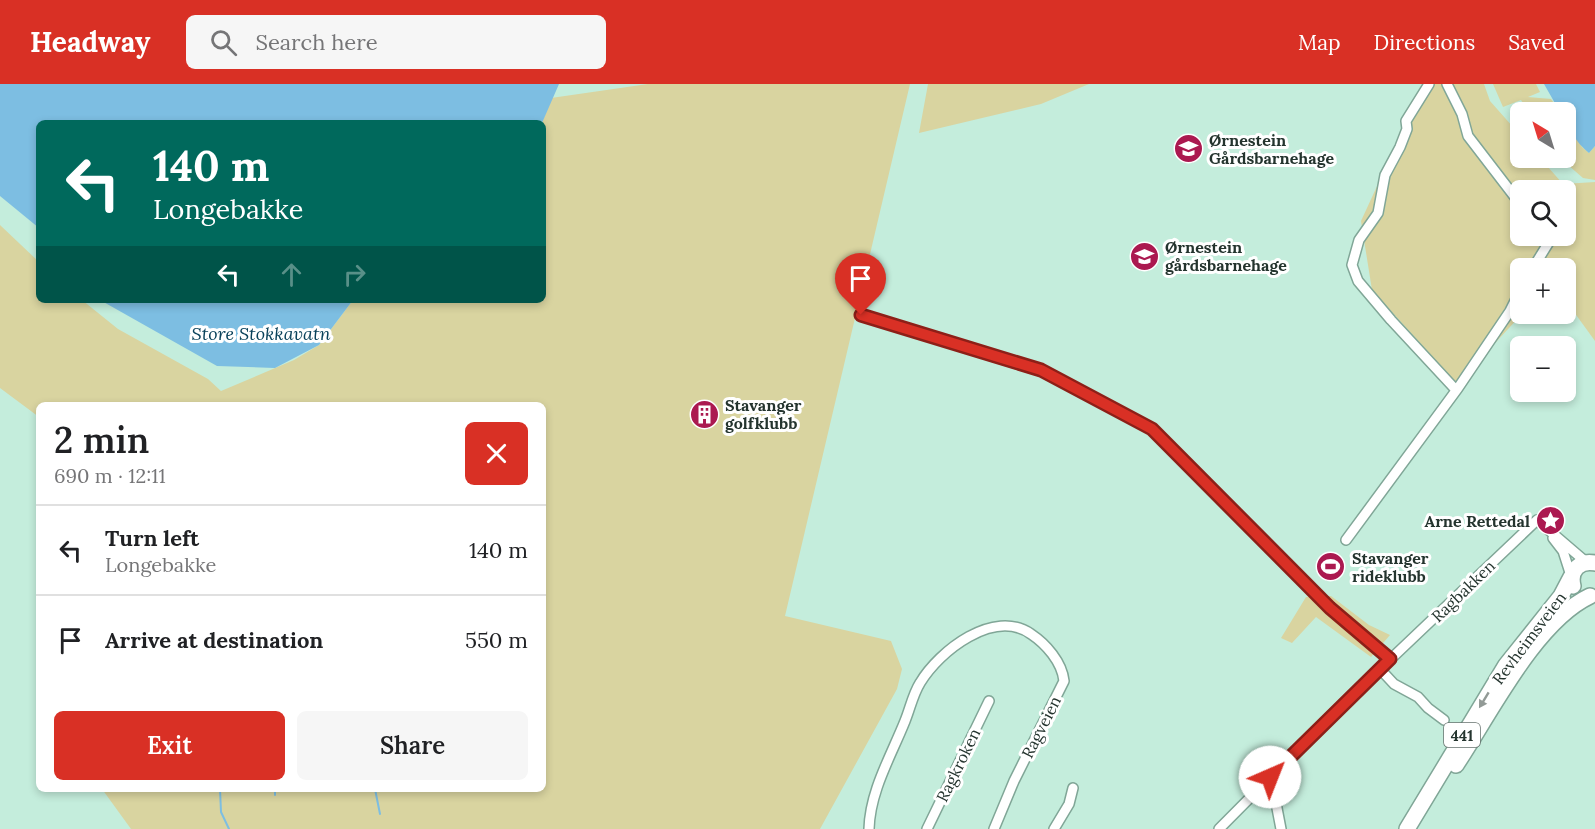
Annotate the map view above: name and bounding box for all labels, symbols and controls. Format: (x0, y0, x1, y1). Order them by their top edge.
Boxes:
search box (186, 15, 606, 69)
text: Headway (30, 24, 150, 60)
icon: search (207, 26, 240, 59)
text: Search here (255, 28, 378, 56)
text: Map (1298, 29, 1341, 56)
text: Directions (1374, 29, 1475, 56)
text: Saved (1508, 29, 1565, 56)
north arrow (1510, 102, 1576, 168)
map controls (1510, 102, 1576, 402)
place label: Ørnestein Gårdsbarnehage (1209, 130, 1334, 168)
school or university icon: Ørnestein Gårdsbarnehage (1172, 133, 1204, 165)
text: 140 m (153, 139, 269, 193)
icon: left (54, 144, 132, 222)
button: search (1510, 180, 1576, 246)
text: Longebakke (153, 192, 303, 226)
place label: Ørnestein gårdsbarnehage (1165, 237, 1287, 275)
school or university icon: Ørnestein gårdsbarnehage (1128, 240, 1160, 272)
pin (835, 253, 886, 315)
icon: left (212, 258, 245, 291)
icon: ahead (275, 258, 308, 291)
icon: right (338, 258, 371, 291)
button: + (1510, 258, 1576, 324)
icon: arrive (844, 262, 877, 295)
water label: Store Stokkavatn (191, 322, 331, 345)
button: − (1510, 336, 1576, 402)
place label: Stavanger golfklubb (725, 395, 802, 433)
building icon: Stavanger golfklubb (688, 398, 720, 430)
text: 2 min (54, 417, 149, 463)
button: close (465, 422, 528, 485)
text: 690 m · 12:11 (54, 463, 166, 488)
place icon: Arne Rettedal (1535, 505, 1567, 537)
place label: Arne Rettedal (1425, 511, 1530, 531)
text: Turn left (105, 524, 199, 552)
icon: left (54, 534, 87, 567)
text: 140 m (469, 536, 528, 564)
place label: Stavanger rideklubb (1352, 548, 1429, 586)
sports icon: Stavanger rideklubb (1315, 551, 1347, 583)
text: Longebakke (105, 552, 216, 577)
street label: Ragbakken (1427, 556, 1499, 626)
street label: Revheimsveien (1488, 588, 1570, 688)
icon: arrive (54, 624, 87, 657)
text: Arrive at destination (105, 626, 323, 654)
text: 550 m (465, 626, 528, 654)
street label: Ragveien (1017, 692, 1065, 761)
one-way arrow (1478, 692, 1489, 708)
button: Exit (54, 711, 285, 780)
button: Share (297, 711, 528, 780)
road number: 441 (1444, 723, 1480, 747)
street label: Ragkroken (932, 725, 984, 805)
position arrow (1238, 745, 1302, 809)

